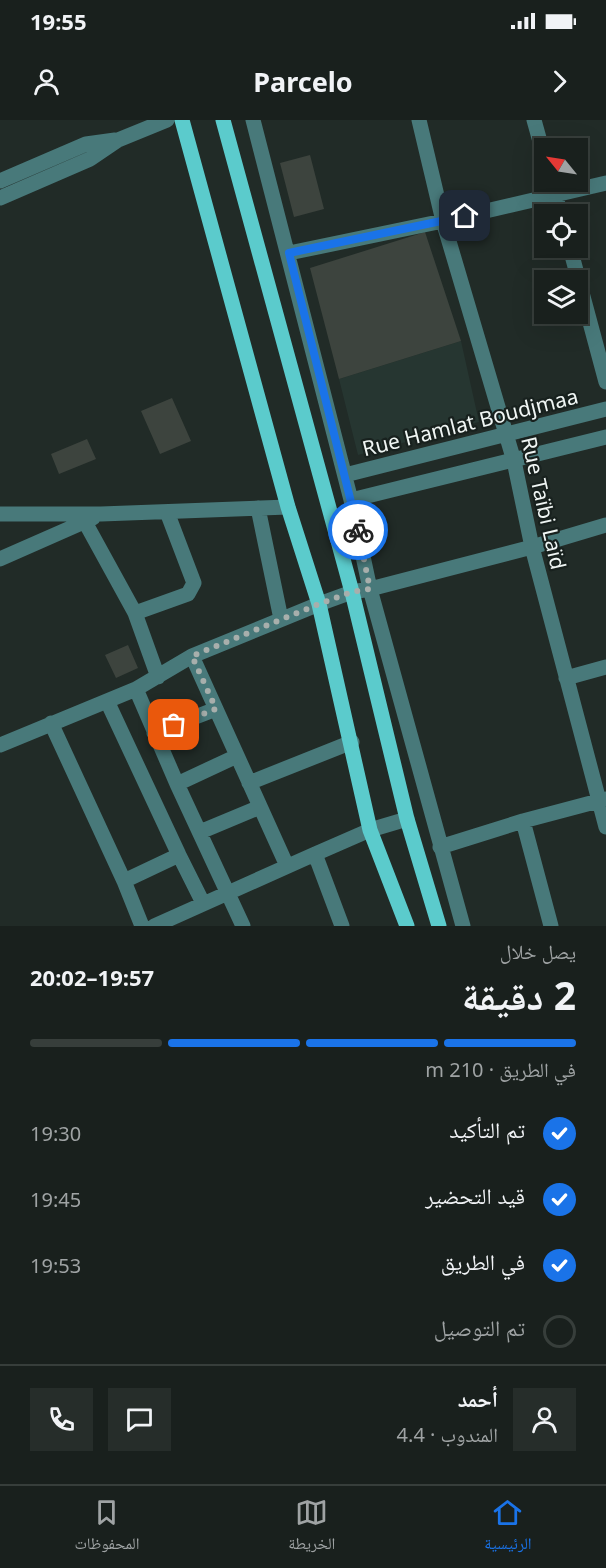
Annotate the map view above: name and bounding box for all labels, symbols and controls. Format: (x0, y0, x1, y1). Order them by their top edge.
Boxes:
text: 19:55 (30, 6, 87, 36)
text: Parcelo (253, 63, 353, 100)
icon: person (30, 65, 63, 98)
icon: forward (543, 65, 576, 98)
north arrow (534, 138, 588, 192)
map controls (534, 138, 588, 324)
pin (439, 190, 490, 241)
icon: home (448, 199, 481, 232)
button: locate (534, 204, 588, 258)
button: layers (534, 270, 588, 324)
street label: Rue Hamlat Boudjmaa (359, 382, 581, 462)
street label: Rue Taïbi Laïd (515, 434, 573, 572)
courier (328, 500, 388, 560)
icon: bike (342, 514, 375, 547)
pin (148, 699, 199, 750)
icon: bag (157, 708, 190, 741)
text: يصل خلال (500, 938, 576, 965)
text: 19:57–20:02 (30, 962, 154, 992)
text: 2 دقيقة (462, 968, 576, 1021)
text: في الطريق · 210 m (425, 1056, 576, 1083)
text: تم التأكيد (449, 1114, 525, 1144)
icon: check (543, 1117, 576, 1150)
text: 19:30 (30, 1120, 81, 1147)
text: قيد التحضير (425, 1180, 525, 1210)
icon: check (543, 1183, 576, 1216)
text: 19:45 (30, 1186, 81, 1213)
text: في الطريق (441, 1246, 525, 1276)
icon: check (543, 1249, 576, 1282)
text: 19:53 (30, 1252, 81, 1279)
text: تم التوصيل (434, 1312, 525, 1342)
text: أحمد (458, 1383, 498, 1413)
button: phone (30, 1388, 93, 1451)
button: chat (108, 1388, 171, 1451)
button: person (513, 1388, 576, 1451)
text: المندوب · 4.4 (397, 1421, 498, 1448)
tab: المحفوظات (74, 1496, 140, 1559)
tab: الخريطة (288, 1496, 335, 1559)
tab: الرئيسية (484, 1496, 532, 1559)

